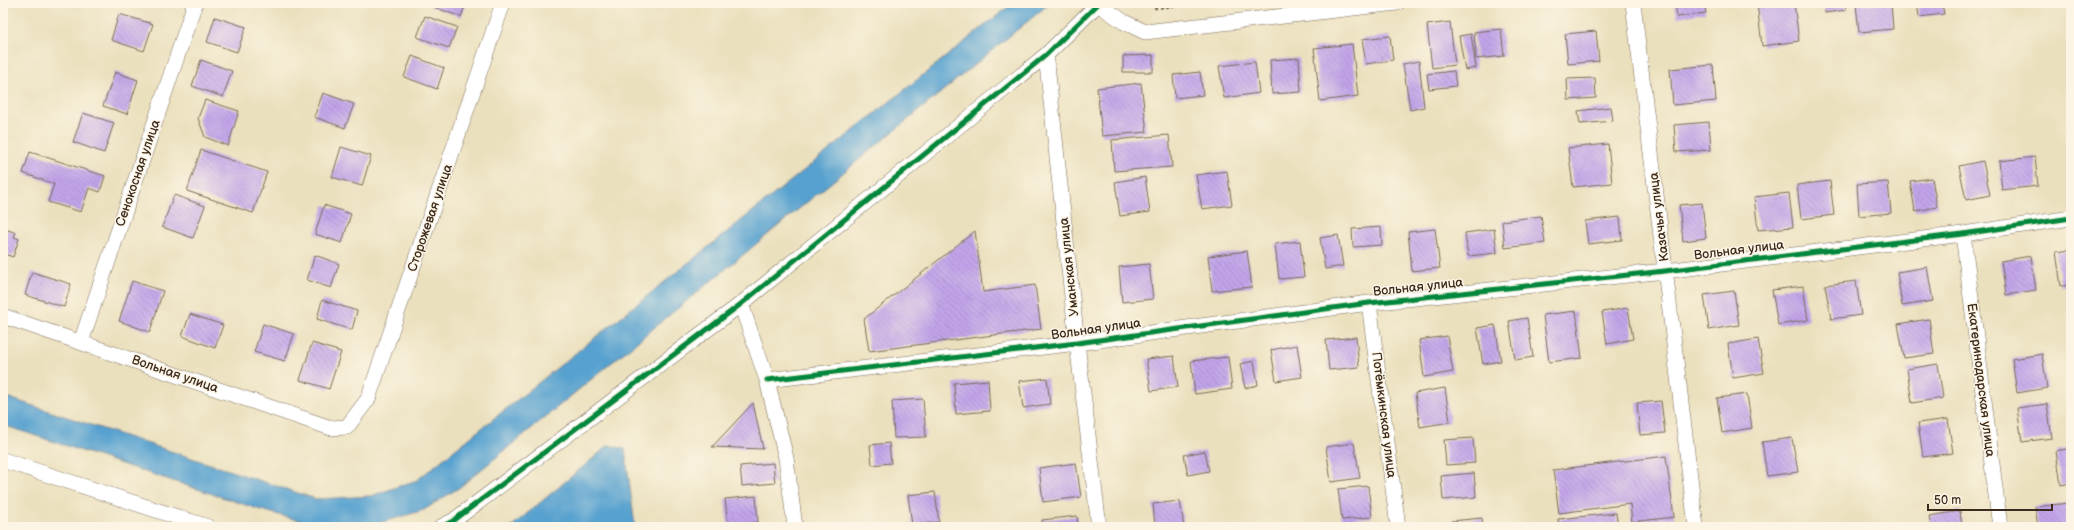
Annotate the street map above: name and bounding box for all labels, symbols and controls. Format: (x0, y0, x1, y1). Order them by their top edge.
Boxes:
street label: Сенокосная улица (112, 117, 164, 228)
street label: Сторожевая улица (404, 162, 456, 274)
street label: Казачья улица (1646, 171, 1672, 263)
street label: Уманская улица (1056, 216, 1082, 317)
street label: Вольная улица (1693, 237, 1785, 263)
street label: Вольная улица (1372, 274, 1464, 300)
street label: Екатеринодарская улица (1964, 302, 1998, 458)
street label: Вольная улица (1050, 315, 1142, 343)
street label: Потёмкинская улица (1368, 351, 1400, 479)
street label: Вольная улица (130, 352, 221, 396)
scale bar (1928, 486, 2052, 512)
text: 50 m (1934, 493, 1961, 508)

